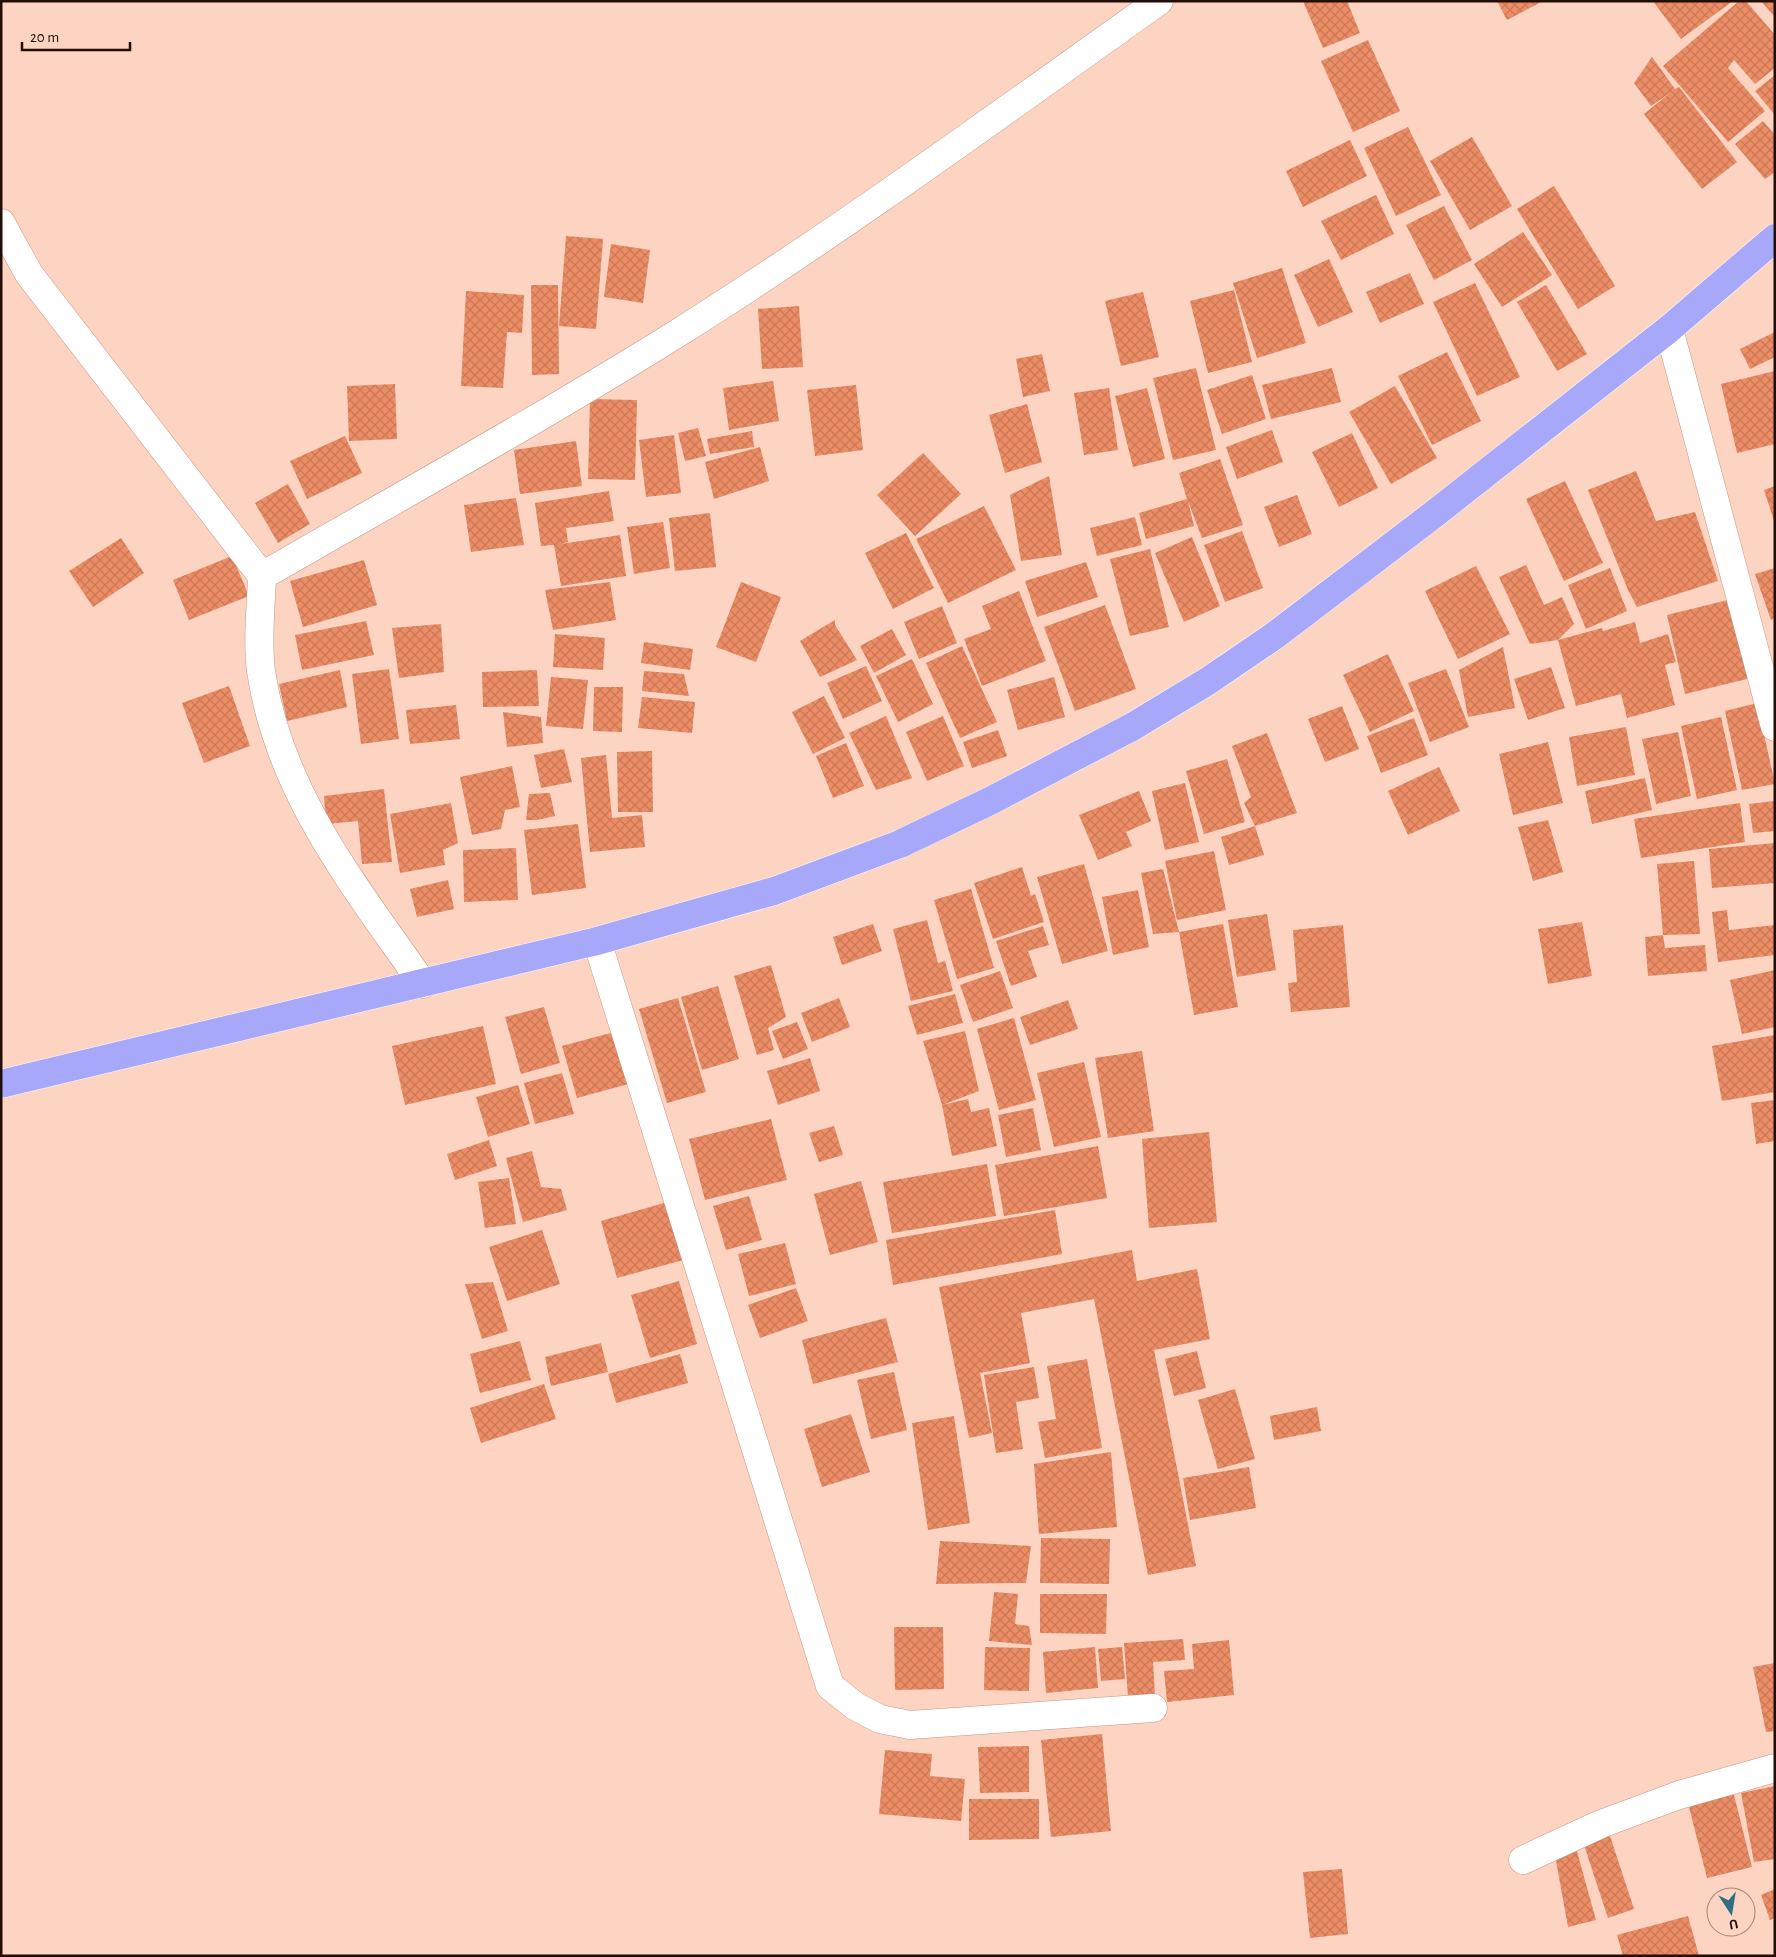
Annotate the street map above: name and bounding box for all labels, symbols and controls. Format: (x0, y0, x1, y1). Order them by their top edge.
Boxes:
scale bar (22, 20, 130, 52)
text: 20 m (30, 30, 59, 45)
north arrow (1706, 1887, 1756, 1937)
text: U (1728, 1916, 1739, 1932)

